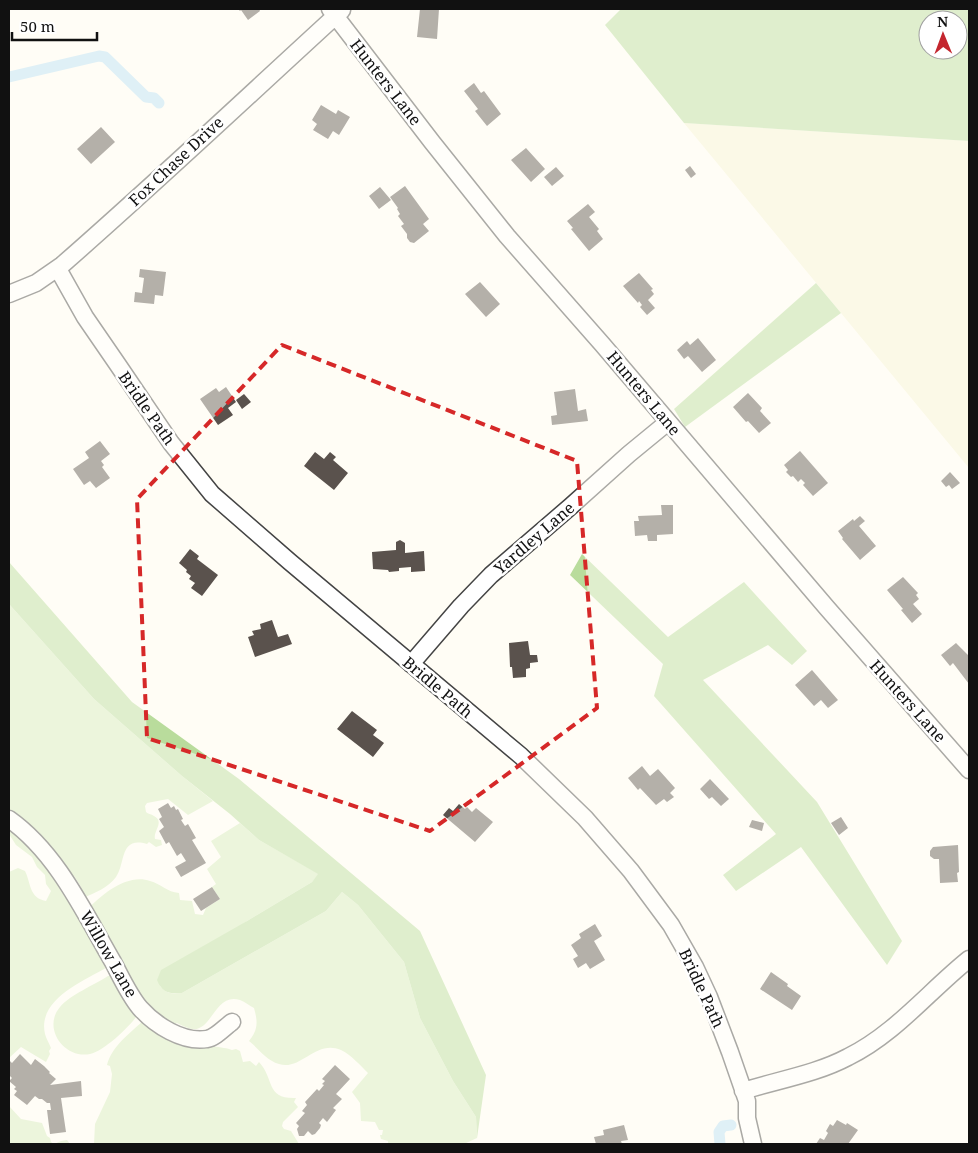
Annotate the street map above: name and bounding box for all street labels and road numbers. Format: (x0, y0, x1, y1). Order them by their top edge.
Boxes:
street label: Hunters Lane (345, 34, 427, 130)
street label: Fox Chase Drive (124, 111, 228, 211)
street label: Hunters Lane (602, 346, 686, 440)
street label: Bridle Path (114, 367, 180, 449)
street label: Yardley Lane (488, 497, 579, 580)
street label: Bridle Path (398, 651, 478, 723)
street label: Hunters Lane (865, 655, 951, 747)
street label: Willow Lane (75, 907, 143, 1001)
street label: Bridle Path (674, 945, 730, 1031)

